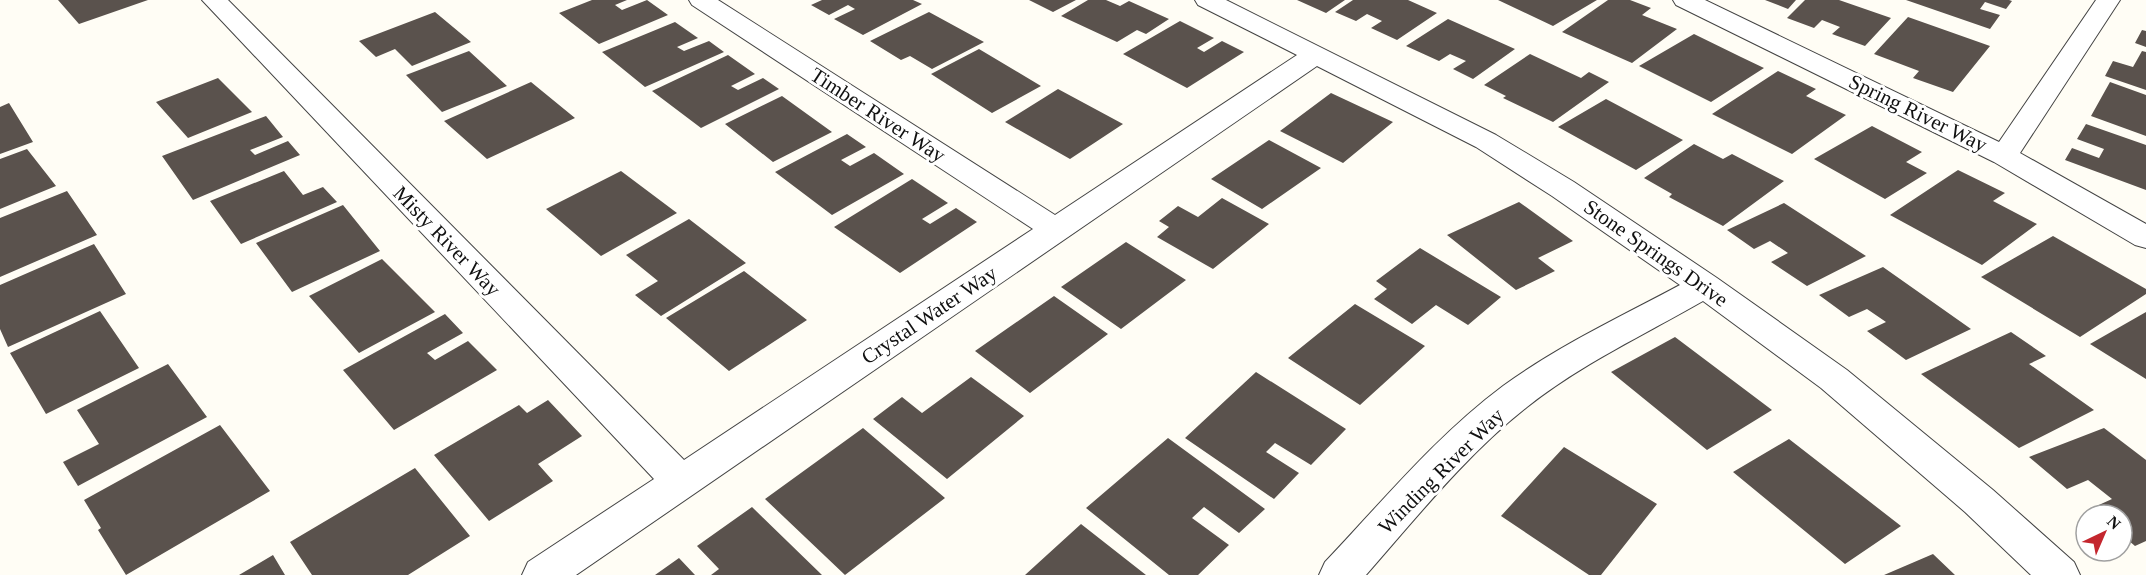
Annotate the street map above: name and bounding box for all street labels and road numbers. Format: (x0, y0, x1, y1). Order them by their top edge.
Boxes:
street label: Timber River Way (806, 63, 950, 168)
street label: Spring River Way (1845, 69, 1991, 157)
street label: Misty River Way (388, 181, 506, 301)
street label: Stone Springs Drive (1579, 194, 1733, 312)
street label: Crystal Water Way (857, 261, 1002, 369)
street label: Winding River Way (1373, 403, 1509, 539)

